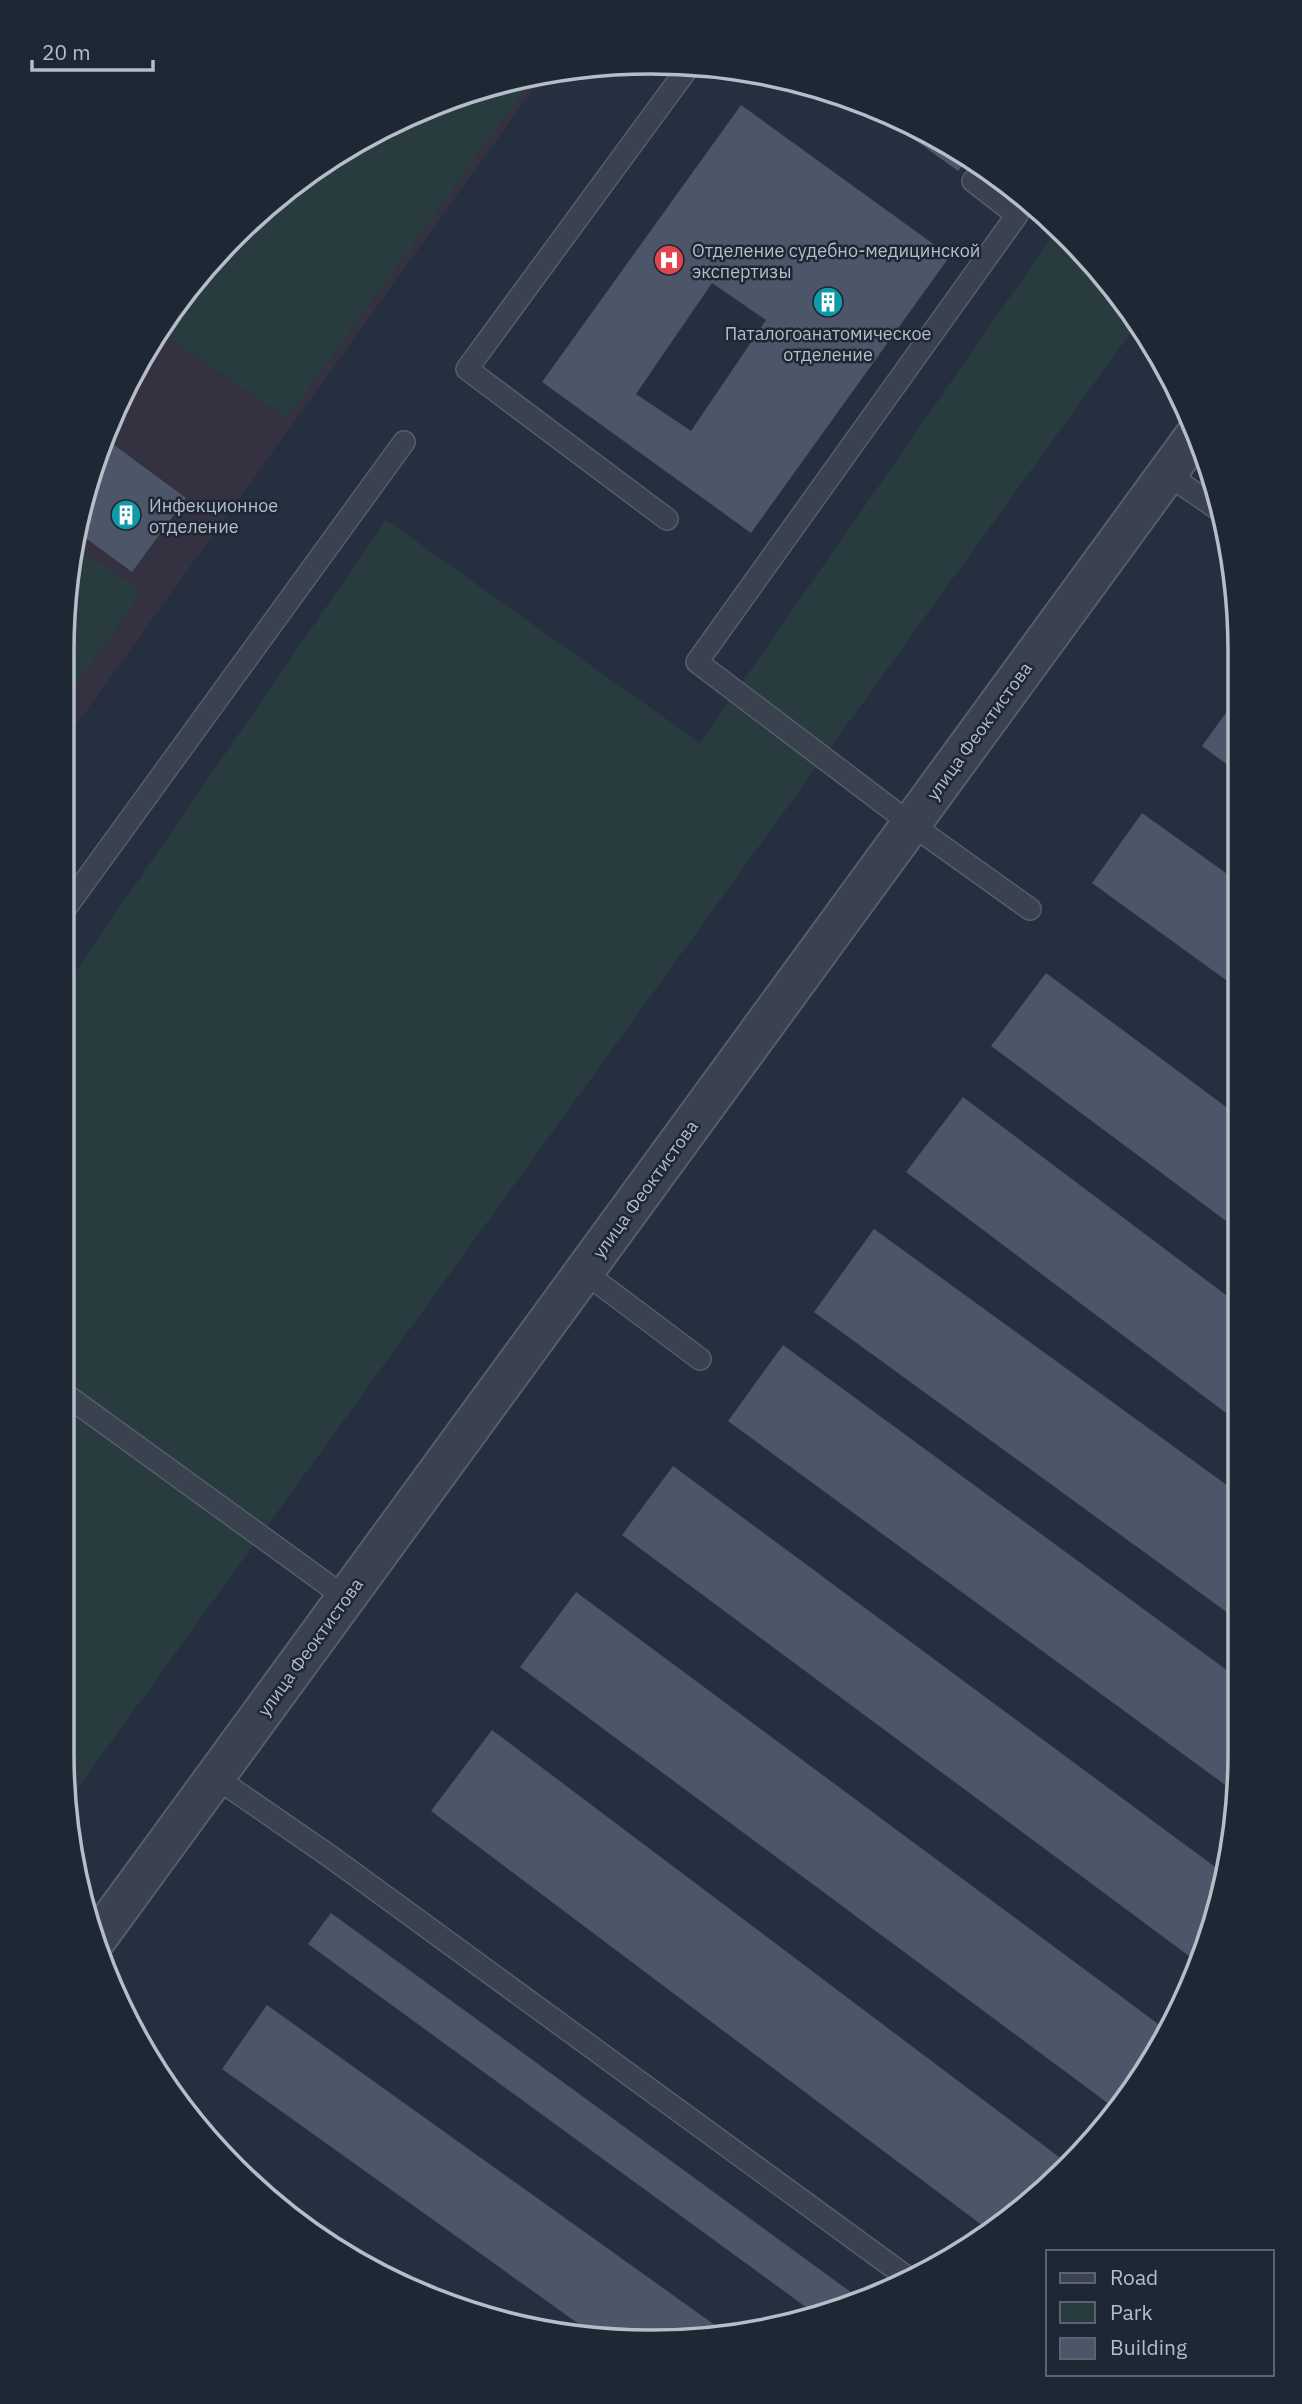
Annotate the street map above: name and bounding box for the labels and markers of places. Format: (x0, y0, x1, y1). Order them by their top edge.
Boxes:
place label: Отделение судебно-медицинской экспертизы (692, 239, 980, 283)
hospital icon: Отделение судебно-медицинской экспертизы (652, 243, 686, 277)
building icon: Паталогоанатомическое отделение (811, 285, 845, 319)
place label: Паталогоанатомическое отделение (725, 322, 931, 366)
place label: Инфекционное отделение (149, 494, 278, 538)
building icon: Инфекционное отделение (109, 498, 143, 532)

